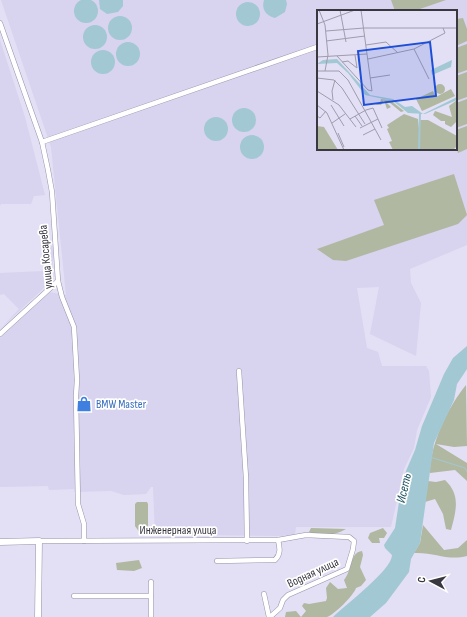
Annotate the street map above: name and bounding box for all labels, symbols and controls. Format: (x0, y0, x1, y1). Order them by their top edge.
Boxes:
inset map (317, 10, 457, 150)
street label: улица Косарева (36, 224, 56, 290)
shop icon: BMW Master (75, 395, 93, 413)
place label: BMW Master (96, 397, 147, 412)
water label: Исеть (393, 472, 415, 504)
street label: Инженерная улица (140, 523, 217, 538)
street label: Водная улица (285, 554, 341, 591)
north arrow (411, 561, 451, 601)
text: С (415, 576, 428, 583)

